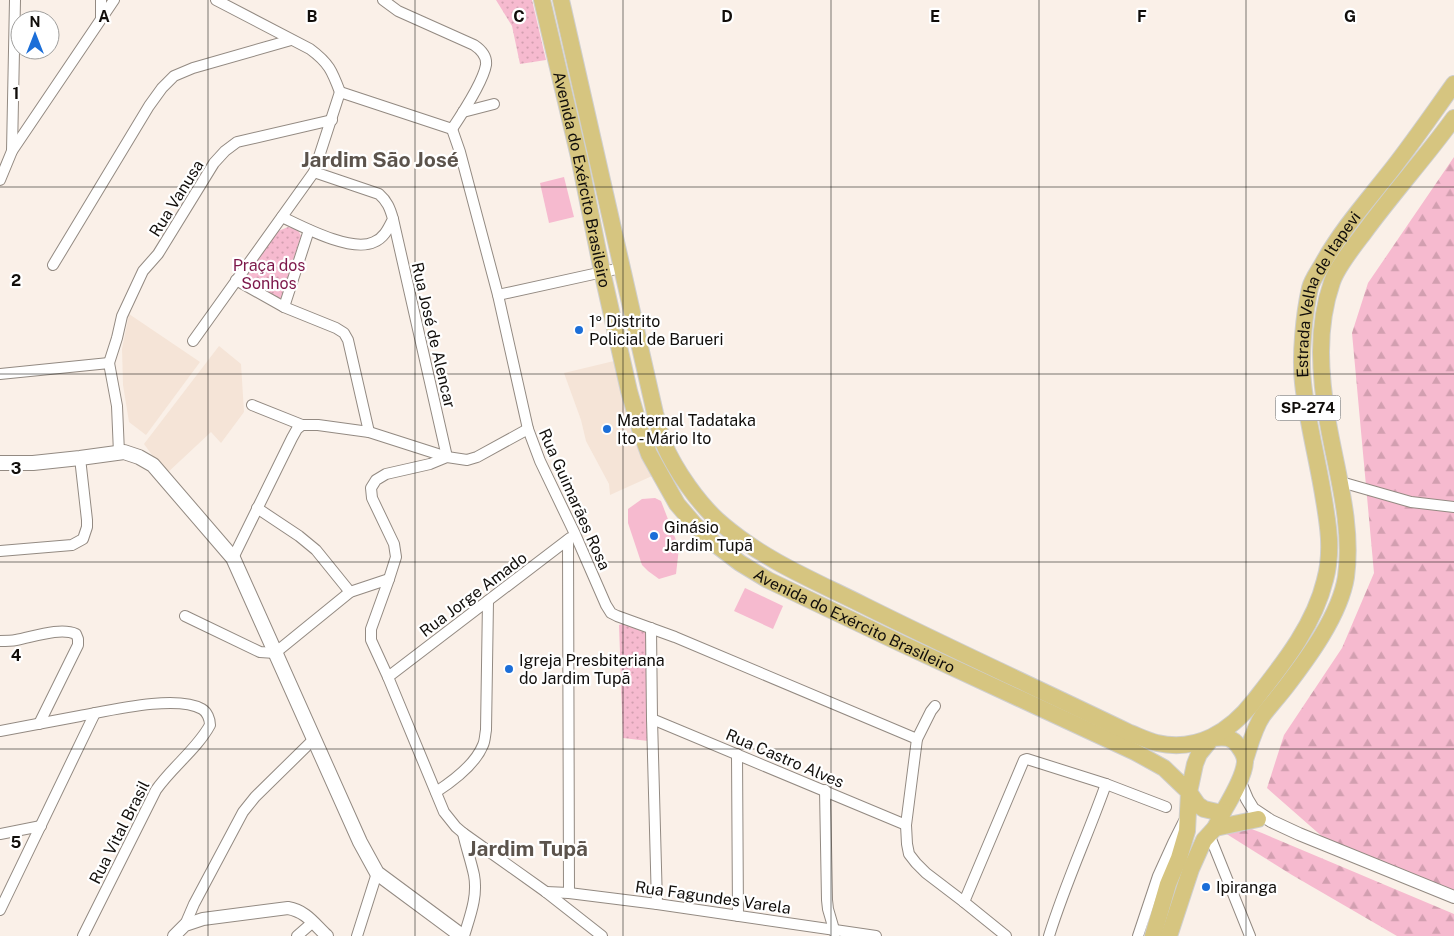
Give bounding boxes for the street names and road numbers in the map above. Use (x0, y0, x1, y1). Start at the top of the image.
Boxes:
street label: Avenida do Exército Brasileiro (549, 70, 614, 290)
street label: Rua Vanusa (145, 156, 207, 240)
street label: Estrada Velha de Itapevi (1293, 208, 1365, 378)
street label: Rua José de Alencar (408, 260, 460, 410)
road number: SP-274 (1276, 396, 1340, 420)
street label: Rua Guimarães Rosa (535, 426, 614, 573)
street label: Rua Jorge Amado (416, 548, 531, 641)
street label: Avenida do Exército Brasileiro (750, 565, 958, 677)
street label: Rua Castro Alves (723, 725, 847, 792)
street label: Rua Vital Brasil (85, 777, 154, 887)
street label: Rua Fagundes Varela (634, 877, 792, 918)

